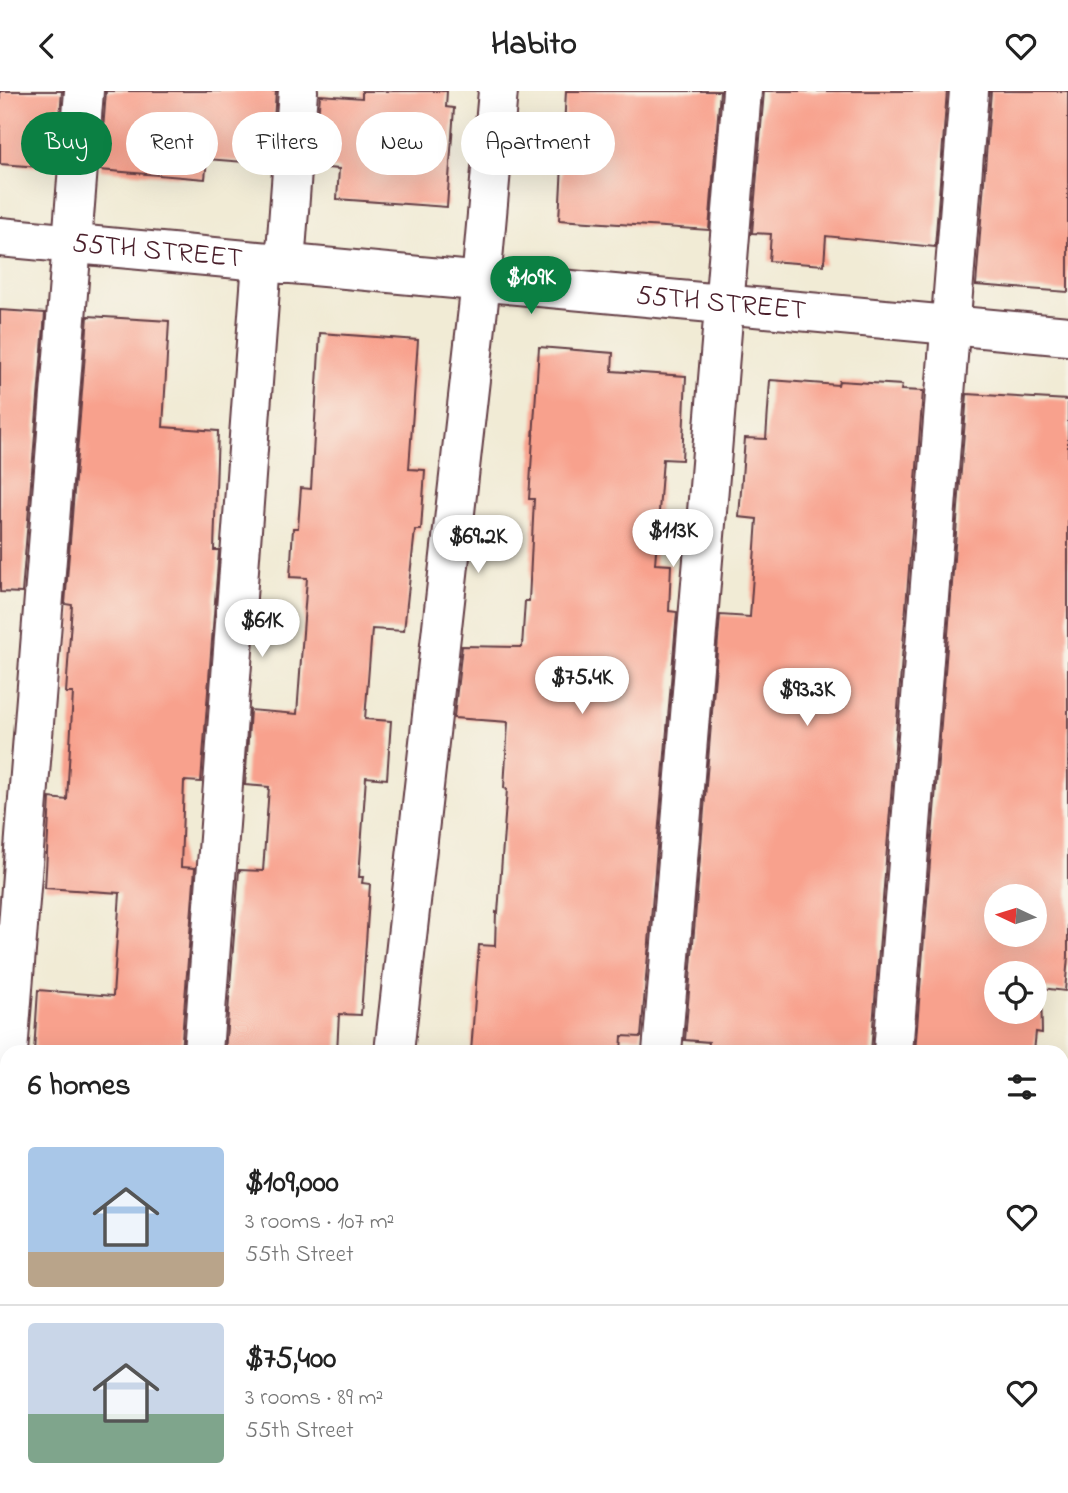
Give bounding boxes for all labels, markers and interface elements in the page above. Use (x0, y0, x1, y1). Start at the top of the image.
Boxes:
text: Habito (491, 22, 577, 69)
icon: back (28, 27, 66, 65)
icon: heart (1002, 27, 1040, 65)
chip: Buy (21, 112, 112, 175)
chip: Rent (126, 112, 218, 175)
chip: Filters (232, 112, 342, 175)
chip: New (356, 112, 447, 175)
chip: Apartment (461, 112, 615, 175)
street label: 55TH STREET (70, 223, 244, 280)
pin: $109K (482, 257, 580, 316)
text: $109K (506, 262, 556, 295)
street label: 55TH STREET (634, 276, 808, 332)
pin: $113K (624, 510, 722, 569)
pin: $69.2K (421, 515, 535, 575)
text: $113K (648, 515, 698, 548)
text: $69.2K (449, 521, 507, 554)
pin: $61K (221, 599, 303, 659)
text: $61K (241, 605, 283, 638)
pin: $75.4K (525, 657, 639, 716)
text: $75.4K (551, 662, 613, 695)
pin: $93.3K (750, 669, 864, 728)
text: $93.3K (779, 674, 835, 707)
north arrow (984, 884, 1046, 947)
map controls (984, 884, 1047, 1024)
button: locate (984, 961, 1047, 1024)
text: 6 homes (28, 1065, 131, 1109)
icon: filters (1003, 1068, 1041, 1106)
text: $109,000 (245, 1162, 339, 1206)
icon: home (84, 1175, 168, 1259)
icon: heart (1003, 1198, 1041, 1236)
text: 3 rooms · 107 m² (245, 1206, 394, 1239)
text: 55th Street (245, 1239, 354, 1272)
text: $75,400 (245, 1338, 336, 1382)
icon: home (84, 1351, 168, 1435)
icon: heart (1003, 1374, 1041, 1412)
text: 3 rooms · 89 m² (245, 1382, 383, 1415)
text: 55th Street (245, 1415, 354, 1448)

